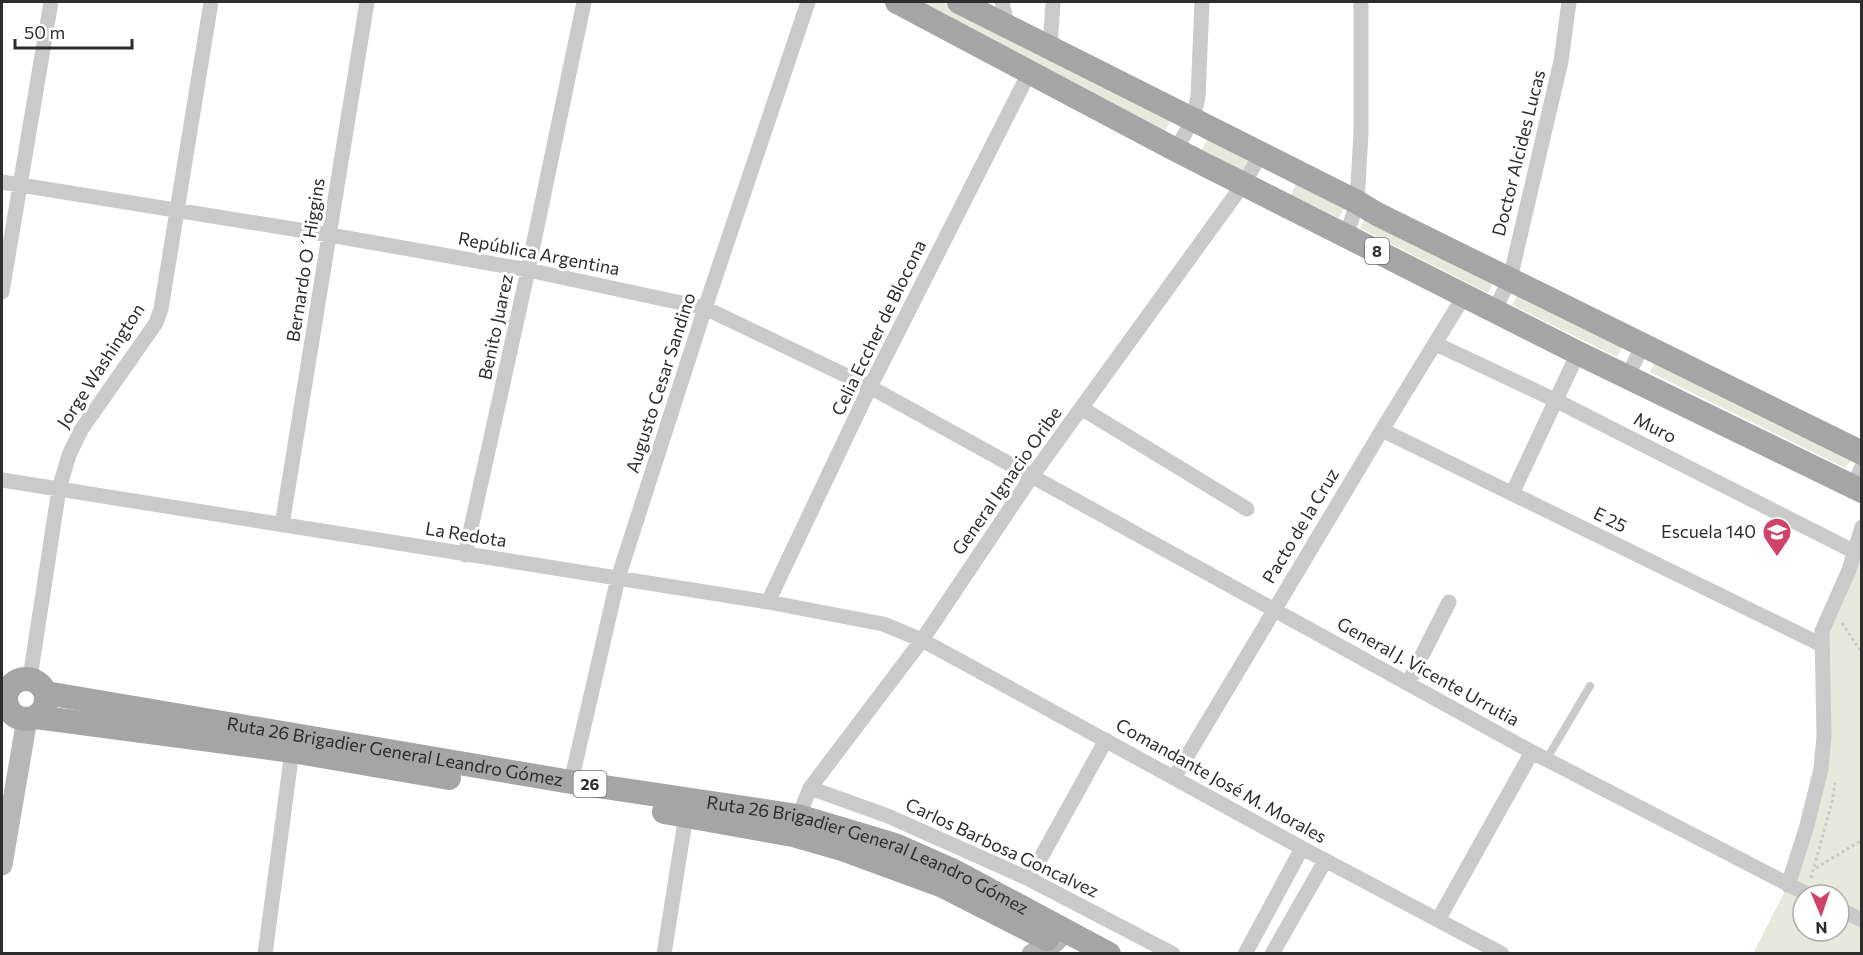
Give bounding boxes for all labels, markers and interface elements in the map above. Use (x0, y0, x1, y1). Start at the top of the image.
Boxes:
scale bar (15, 12, 132, 50)
text: 50 m (24, 21, 65, 43)
street label: Doctor Alcides Lucas (1487, 67, 1549, 238)
street label: Bernardo O´Higgins (281, 176, 329, 343)
street label: República Argentina (457, 227, 622, 279)
street label: Celia Eccher de Blocona (826, 236, 930, 419)
road number: 8 (1365, 238, 1389, 264)
street label: Benito Juarez (473, 272, 517, 382)
street label: Augusto Cesar Sandino (621, 290, 700, 476)
street label: Jorge Washington (52, 299, 149, 432)
street label: General Ignacio Oribe (947, 402, 1066, 559)
street label: Muro (1630, 407, 1680, 447)
street label: Pacto de la Cruz (1257, 464, 1343, 587)
street label: E 25 (1590, 502, 1631, 537)
school or university icon: Escuela 140 (1761, 516, 1793, 558)
street label: La Redota (424, 517, 508, 551)
place label: Escuela 140 (1661, 520, 1756, 542)
street label: General J. Vicente Urrutia (1334, 612, 1523, 730)
street label: Ruta 26 Brigadier General Leandro Gómez (225, 712, 565, 790)
street label: Comandante José M. Morales (1112, 713, 1331, 847)
road number: 26 (574, 771, 606, 797)
street label: Ruta 26 Brigadier General Leandro Gómez (705, 790, 1032, 919)
street label: Carlos Barbosa Goncalvez (902, 793, 1103, 902)
north arrow (1791, 883, 1851, 943)
text: N (1815, 919, 1828, 938)

